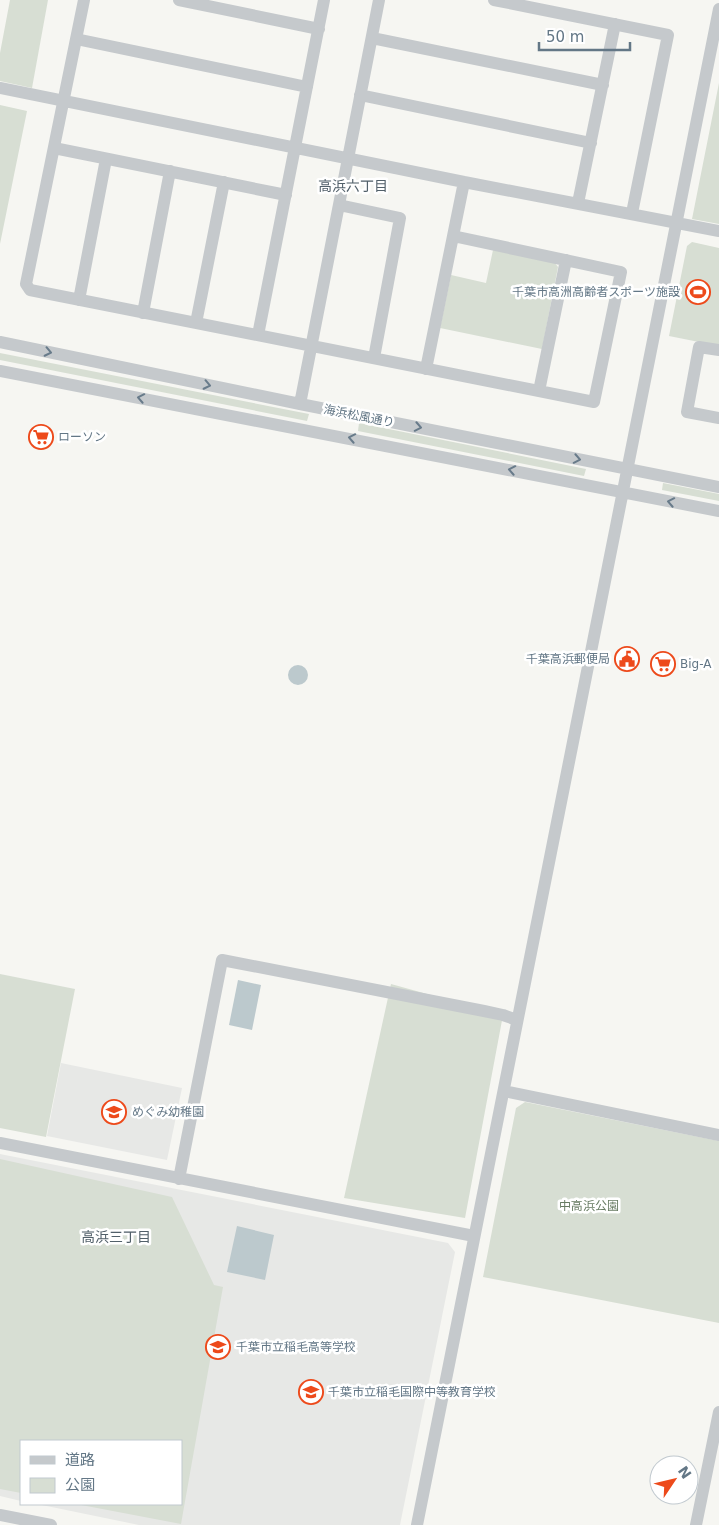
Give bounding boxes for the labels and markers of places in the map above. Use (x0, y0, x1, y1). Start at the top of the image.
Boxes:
sports icon: 千葉市高洲高齢者スポーツ施設 (685, 279, 711, 305)
place label: 千葉市高洲高齢者スポーツ施設 (512, 285, 680, 299)
supermarket icon: ローソン (28, 424, 54, 450)
place label: ローソン (58, 430, 106, 444)
public building icon: 千葉高浜郵便局 (614, 646, 640, 672)
supermarket icon: Big-A (650, 651, 676, 677)
place label: 千葉高浜郵便局 (526, 652, 610, 666)
place label: Big-A (680, 657, 712, 671)
school or university icon: めぐみ幼稚園 (101, 1099, 127, 1125)
place label: めぐみ幼稚園 (132, 1105, 204, 1119)
school or university icon: 千葉市立稲毛高等学校 (205, 1334, 231, 1360)
place label: 千葉市立稲毛高等学校 (236, 1340, 356, 1354)
school or university icon: 千葉市立稲毛国際中等教育学校 (298, 1379, 324, 1405)
place label: 千葉市立稲毛国際中等教育学校 (328, 1385, 496, 1399)

